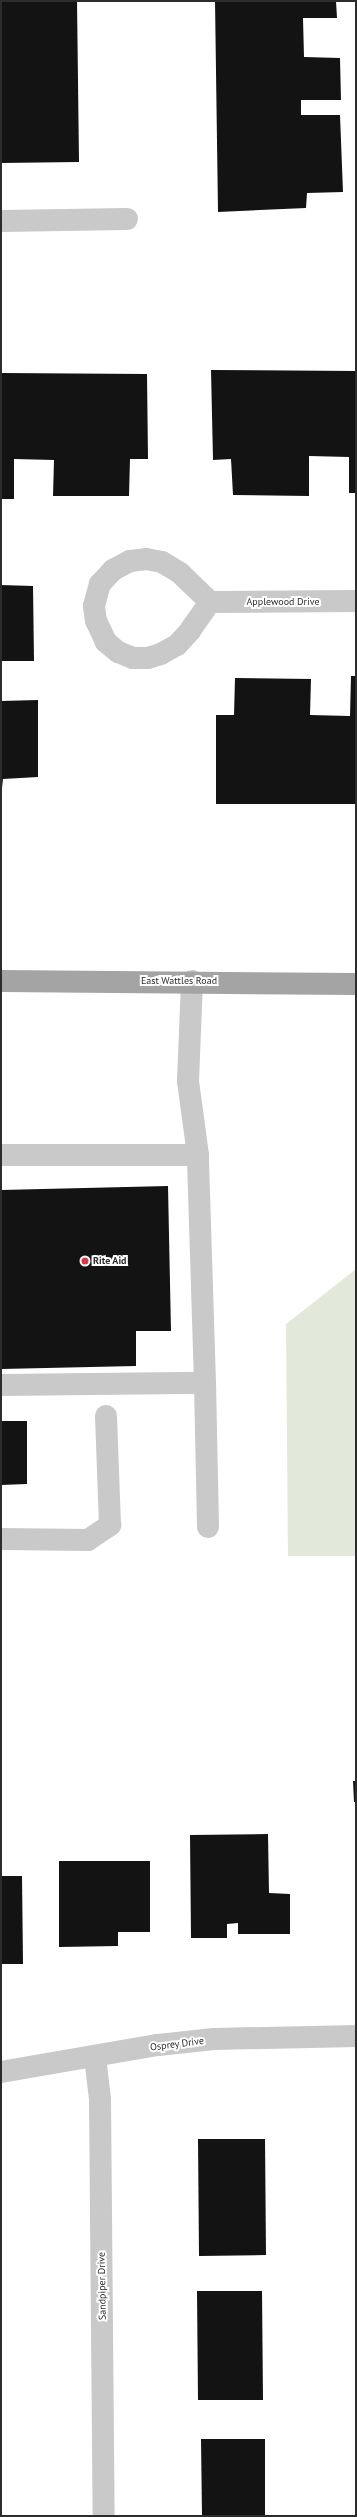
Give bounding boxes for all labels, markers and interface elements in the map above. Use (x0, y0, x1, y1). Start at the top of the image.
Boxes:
street label: Applewood Drive (247, 596, 319, 608)
street label: East Wattles Road (141, 975, 217, 987)
place label: Rite Aid (93, 1255, 127, 1267)
marker: Rite Aid (80, 1256, 90, 1266)
street label: Osprey Drive (149, 2035, 205, 2053)
street label: Sandpiper Drive (95, 2252, 109, 2320)

